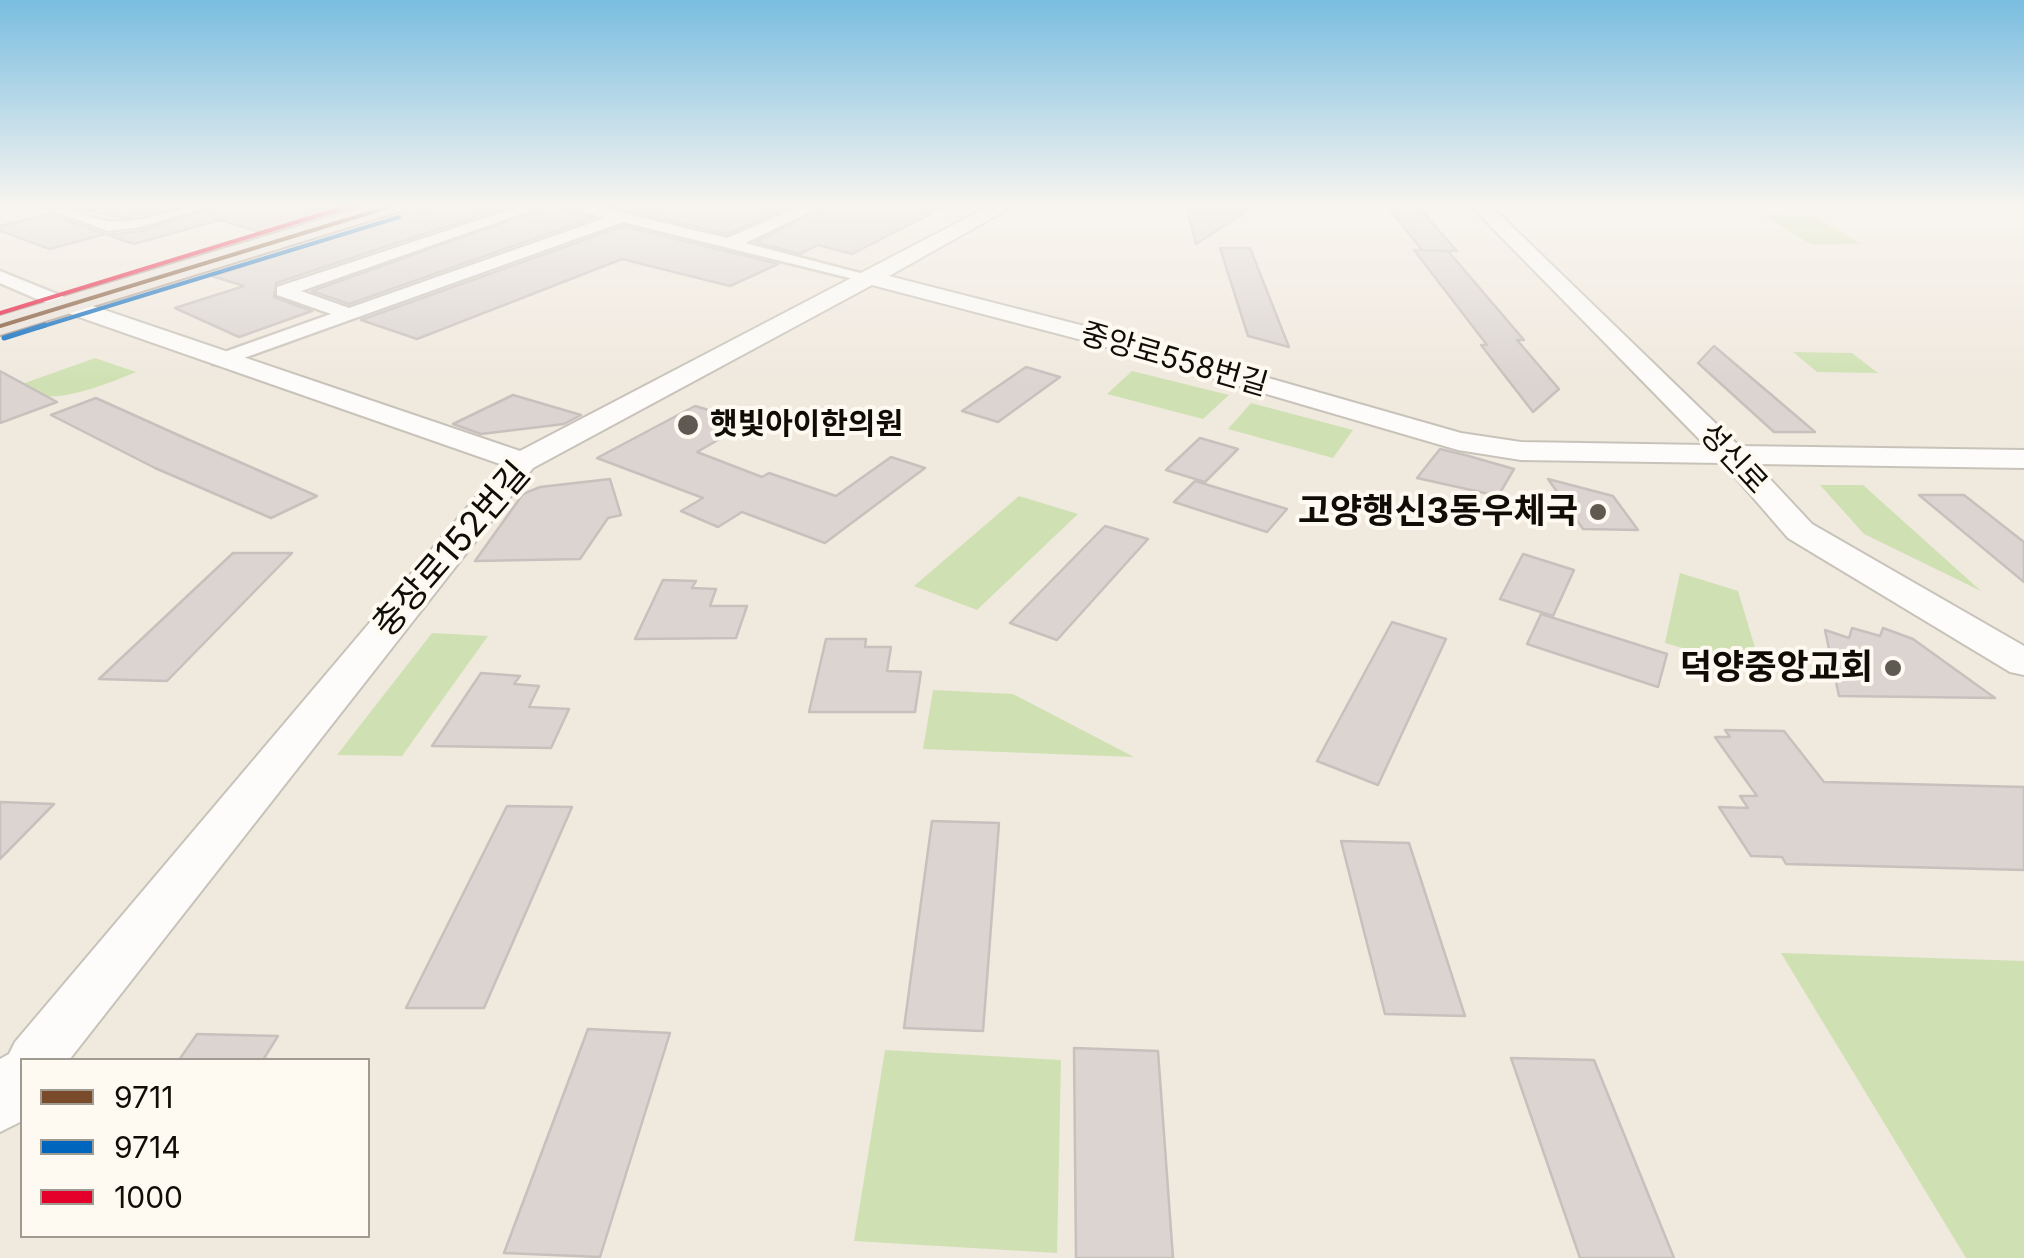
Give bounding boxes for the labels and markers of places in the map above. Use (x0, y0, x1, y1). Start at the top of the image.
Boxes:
place label: 햇빛아이한의원 (710, 407, 903, 443)
marker: 햇빛아이한의원 (675, 412, 701, 438)
place label: 고양행신3동우체국 (1298, 491, 1578, 533)
marker: 고양행신3동우체국 (1587, 501, 1609, 523)
place label: 덕양중앙교회 (1680, 647, 1873, 689)
marker: 덕양중앙교회 (1882, 657, 1904, 679)

